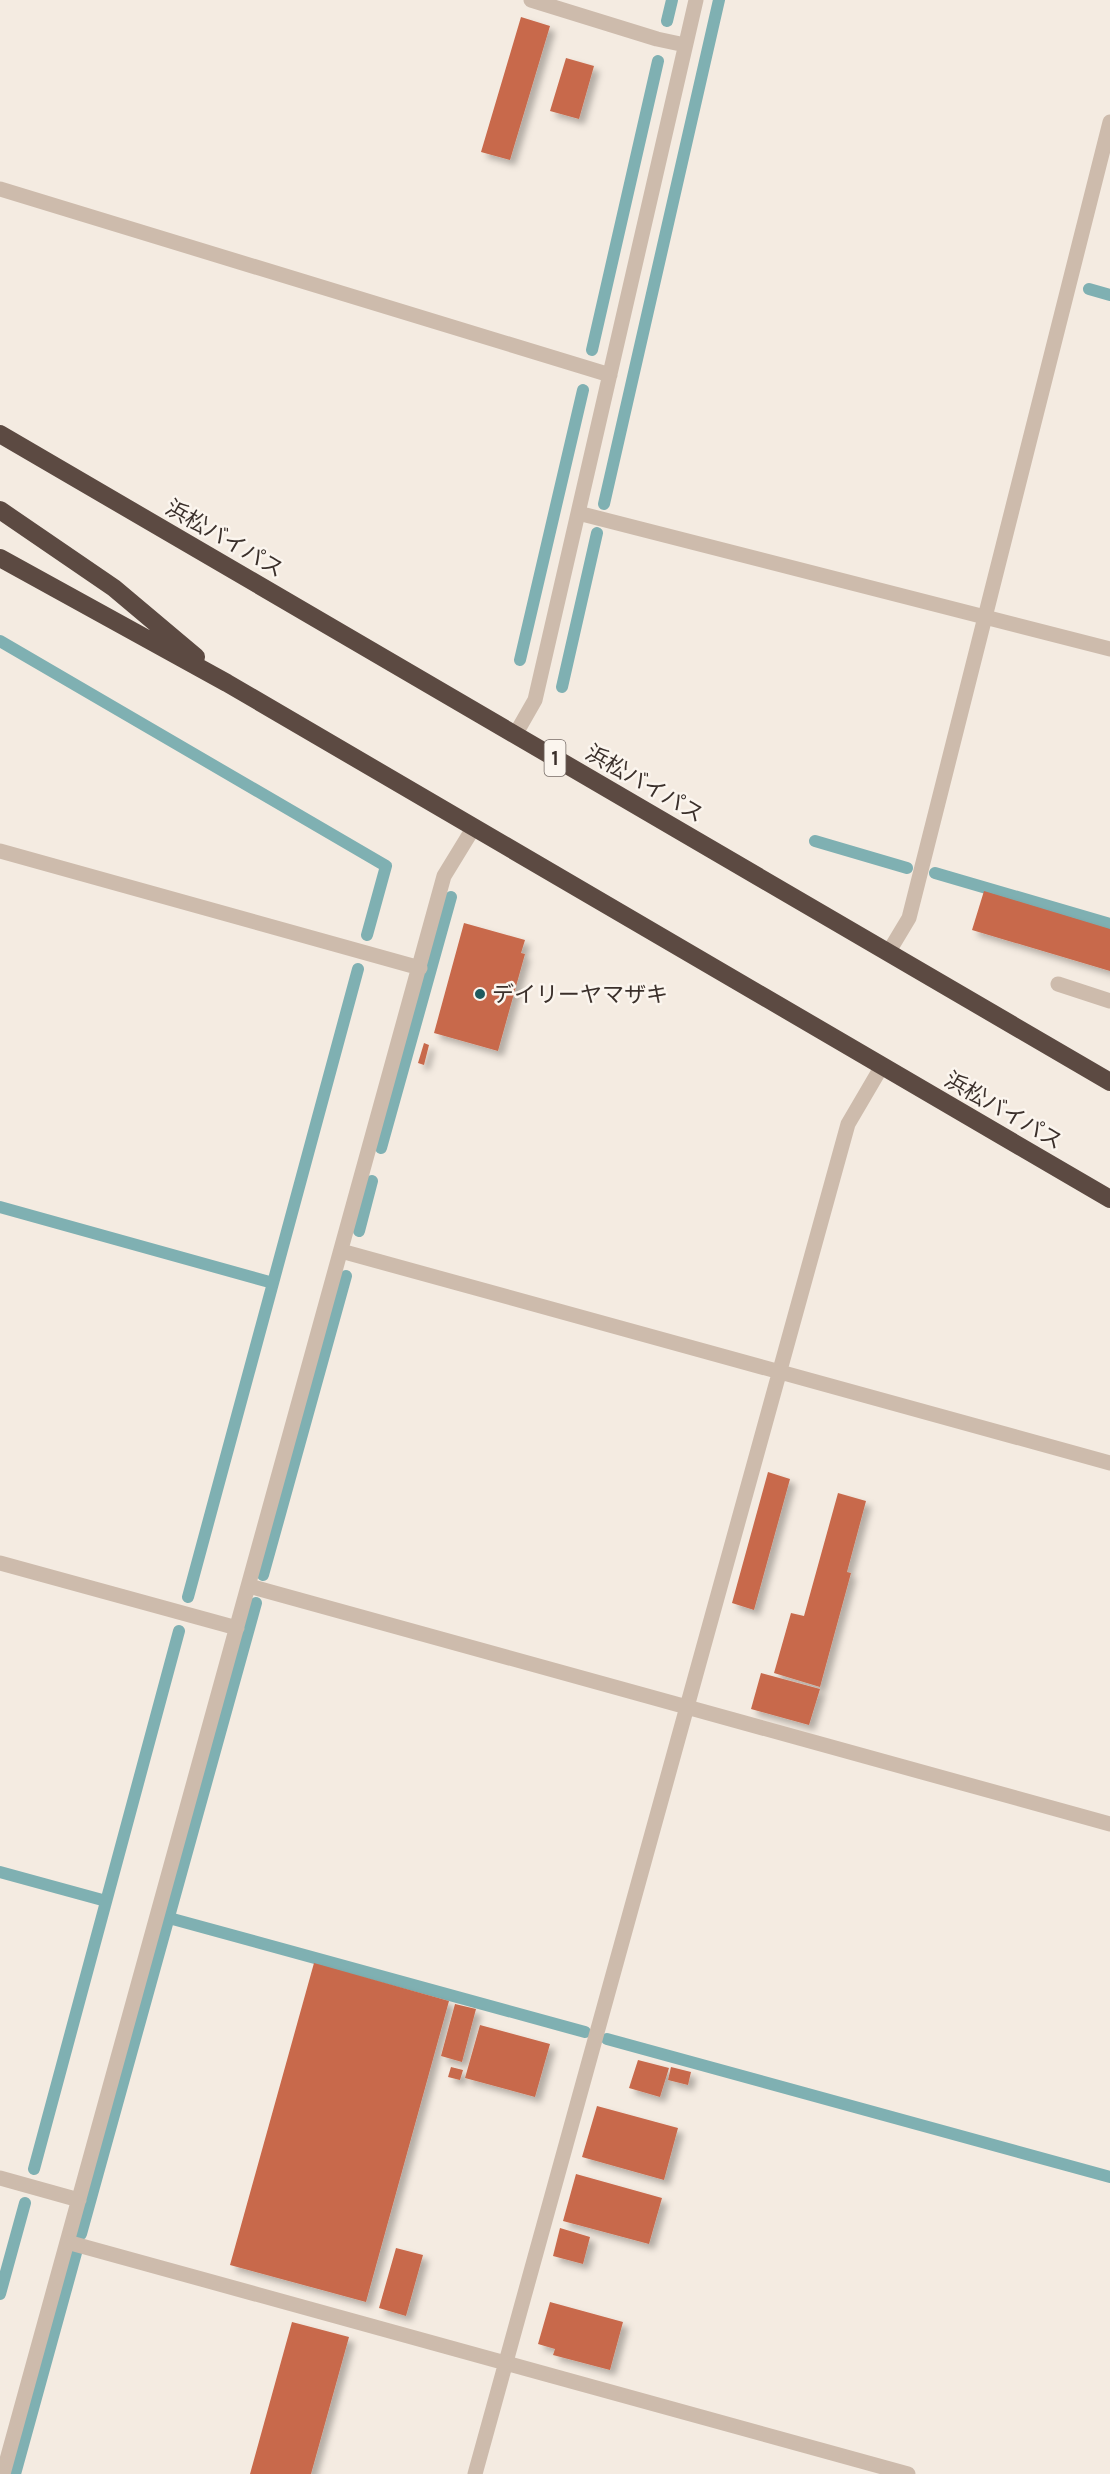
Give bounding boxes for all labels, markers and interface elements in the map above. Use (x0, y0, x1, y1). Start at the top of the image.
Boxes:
street label: 浜松バイパス (161, 495, 288, 583)
road number: 1 (544, 740, 566, 776)
street label: 浜松バイパス (581, 740, 708, 828)
place label: デイリーヤマザキ (492, 982, 668, 1008)
marker: デイリーヤマザキ (473, 987, 487, 1001)
street label: 浜松バイパス (940, 1067, 1067, 1155)

